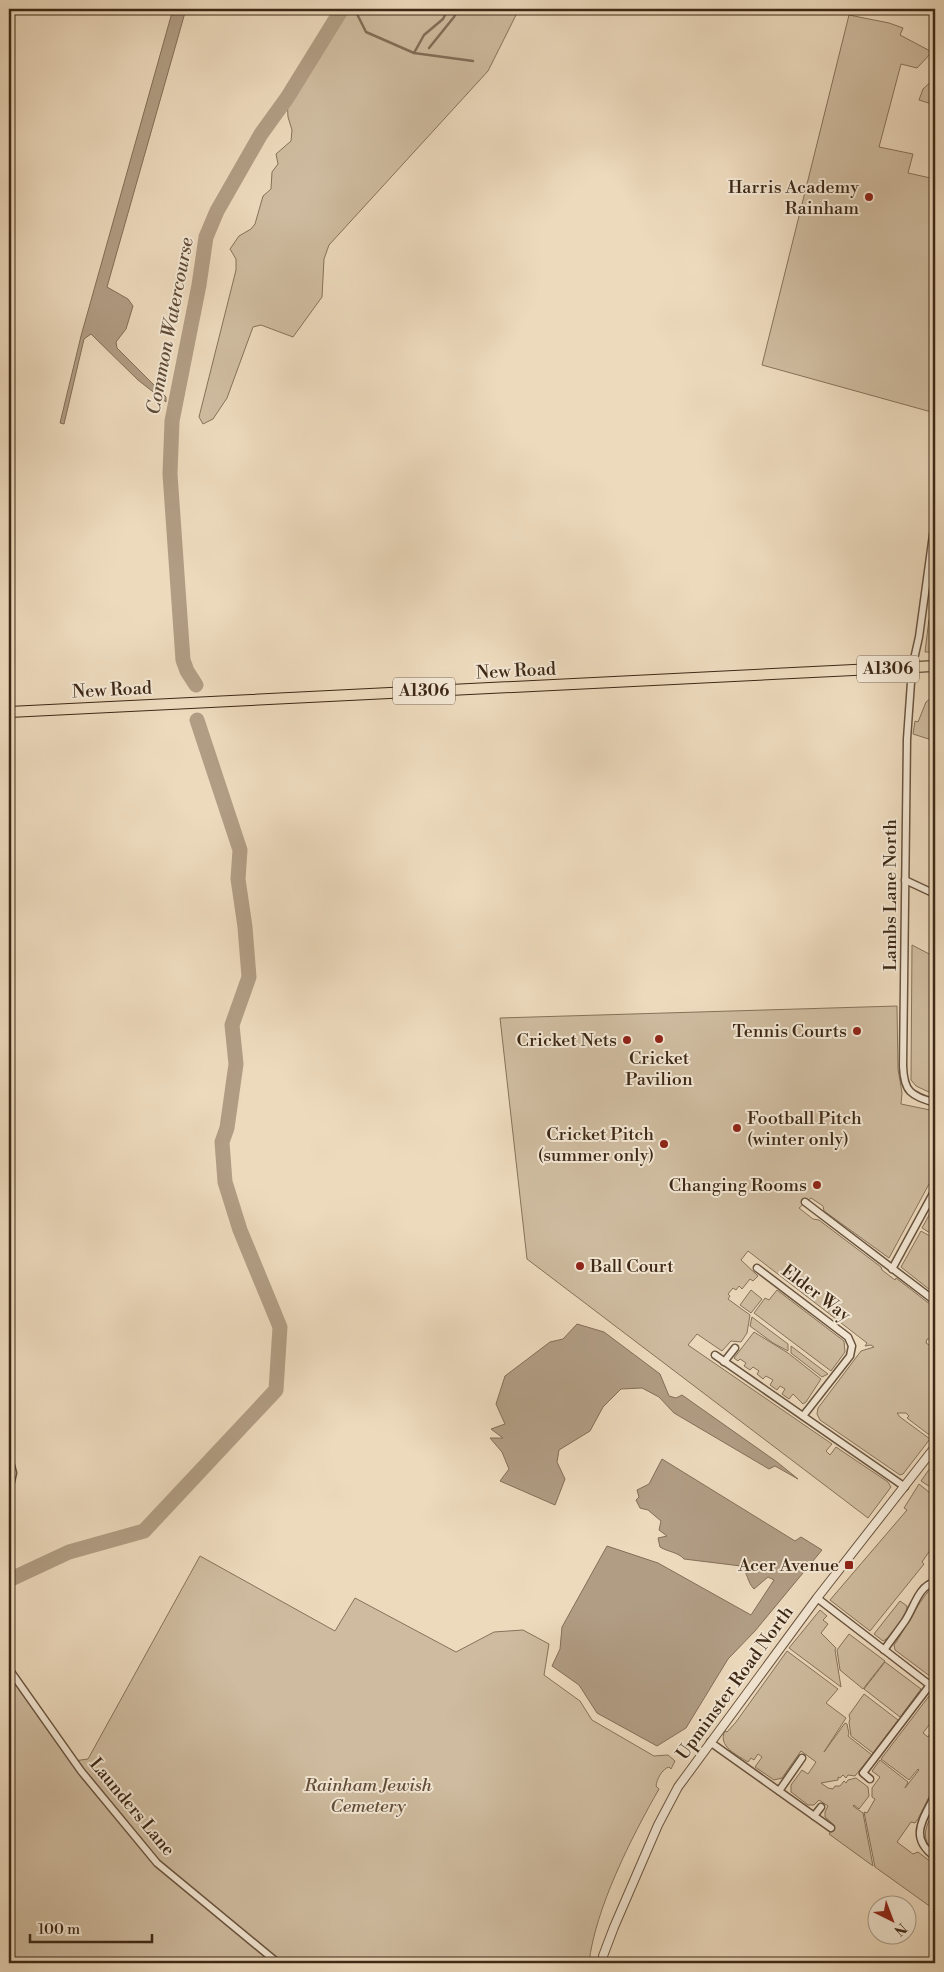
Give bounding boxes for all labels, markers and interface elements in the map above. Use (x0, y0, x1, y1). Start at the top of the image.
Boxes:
place label: Harris Academy Rainham (728, 176, 859, 220)
marker: Harris Academy Rainham (863, 191, 875, 203)
water label: Common Watercourse (141, 235, 199, 417)
road number: A1306 (857, 656, 919, 682)
street label: New Road (475, 657, 557, 685)
street label: New Road (71, 676, 153, 704)
road number: A1306 (393, 678, 455, 704)
street label: Lambs Lane North (879, 819, 902, 971)
place label: Tennis Courts (733, 1020, 847, 1043)
marker: Tennis Courts (851, 1025, 863, 1037)
place label: Cricket Nets (517, 1029, 617, 1052)
marker: Cricket Pavilion (653, 1033, 665, 1045)
marker: Cricket Nets (621, 1034, 633, 1046)
place label: Cricket Pavilion (625, 1047, 693, 1091)
place label: Football Pitch (winter only) (747, 1107, 862, 1151)
marker: Football Pitch (winter only) (731, 1122, 743, 1134)
place label: Cricket Pitch (summer only) (538, 1123, 654, 1167)
marker: Cricket Pitch (summer only) (658, 1138, 670, 1150)
place label: Changing Rooms (669, 1174, 807, 1197)
marker: Changing Rooms (811, 1179, 823, 1191)
place label: Ball Court (589, 1255, 674, 1278)
street label: Elder Way (777, 1259, 856, 1327)
marker: Ball Court (574, 1260, 586, 1272)
place label: Acer Avenue (737, 1554, 839, 1577)
marker: Acer Avenue (843, 1559, 855, 1571)
street label: Upminster Road North (671, 1601, 799, 1765)
street label: Launders Lane (84, 1753, 180, 1861)
park label: Rainham Jewish Cemetery (303, 1774, 433, 1818)
north arrow (866, 1894, 916, 1944)
scale bar (30, 1912, 152, 1944)
text: N (890, 1919, 910, 1939)
text: 100 m (38, 1920, 80, 1939)

